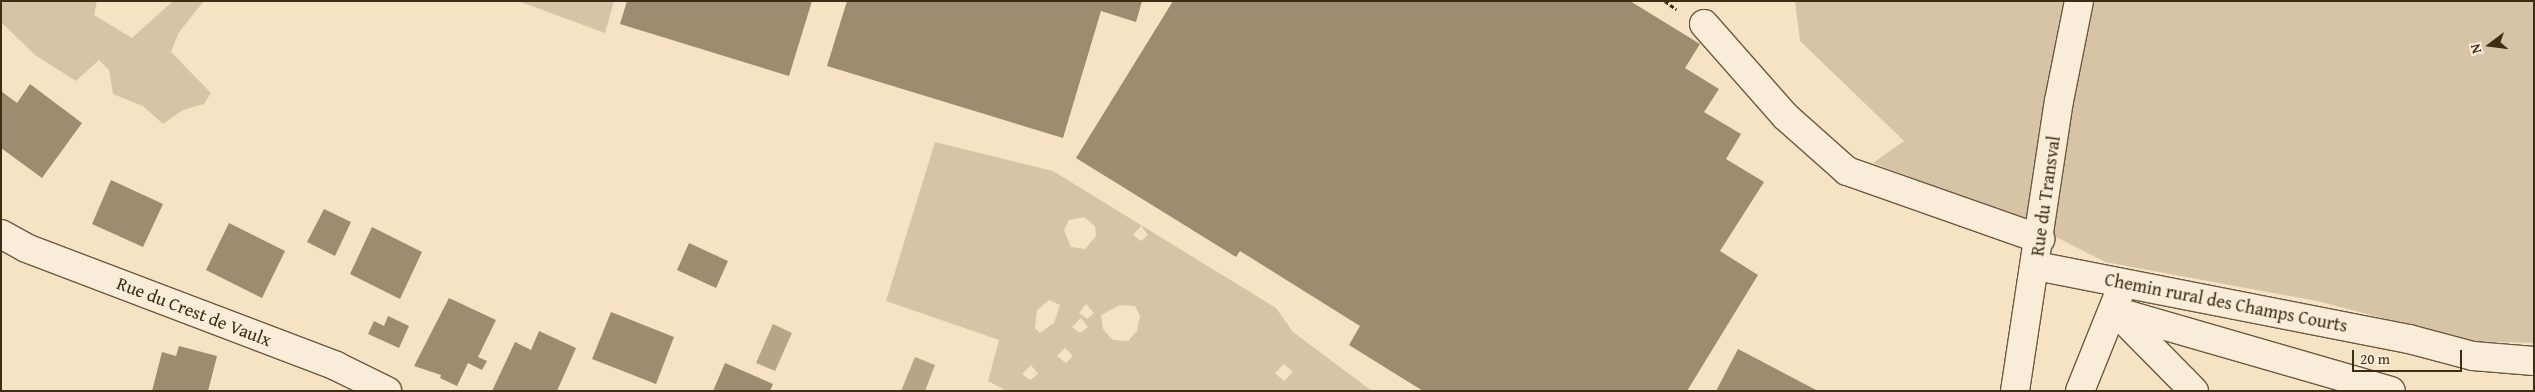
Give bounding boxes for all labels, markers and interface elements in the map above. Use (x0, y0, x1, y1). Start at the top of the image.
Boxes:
north arrow (2465, 20, 2515, 70)
text: N (2465, 42, 2486, 56)
street label: Rue du Transval (2027, 135, 2065, 257)
street label: Chemin rural des Champs Courts (2103, 269, 2349, 337)
street label: Rue du Crest de Vaulx (114, 273, 274, 351)
scale bar (2355, 340, 2465, 372)
text: 20 m (2360, 348, 2390, 369)

